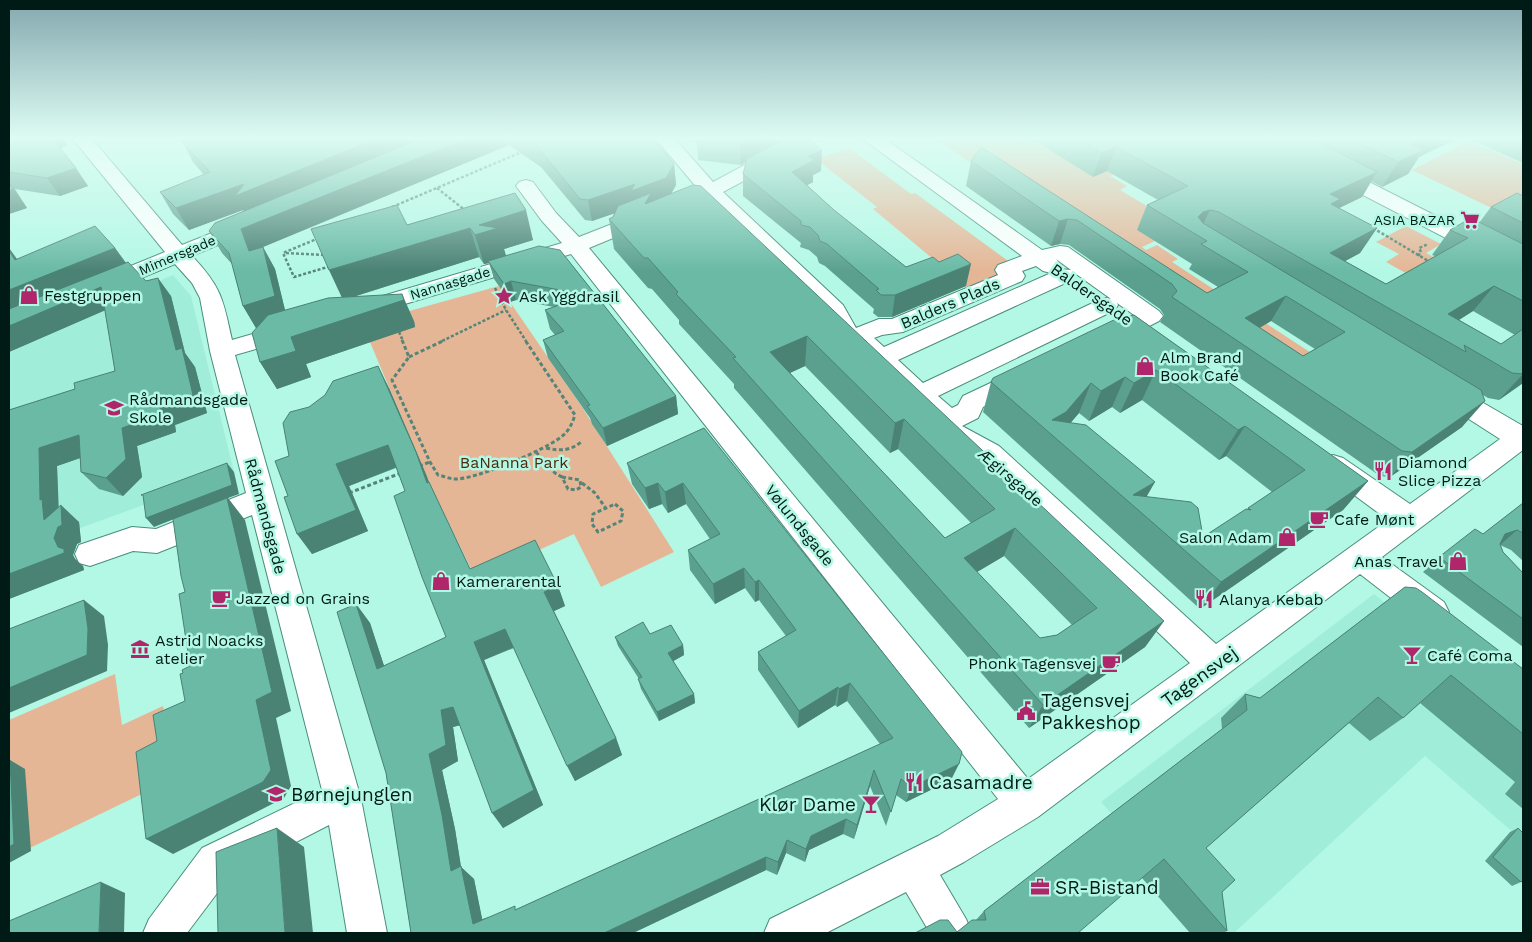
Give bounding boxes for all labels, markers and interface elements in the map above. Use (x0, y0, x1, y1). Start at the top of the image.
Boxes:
supermarket icon: ASIA BAZAR (1459, 209, 1481, 231)
place label: ASIA BAZAR (1374, 212, 1455, 228)
street label: Mimersgade (136, 232, 218, 278)
street label: Baldersgade (1047, 259, 1136, 329)
street label: Nannasgade (408, 263, 492, 303)
street label: Balders Plads (898, 274, 1003, 333)
shop icon: Festgruppen (18, 284, 40, 306)
place icon: Ask Yggdrasil (493, 285, 515, 307)
place label: Festgruppen (44, 286, 141, 305)
place label: Ask Yggdrasil (519, 287, 619, 306)
place label: Alm Brand Book Café (1160, 348, 1242, 385)
shop icon: Alm Brand Book Café (1134, 355, 1156, 377)
place label: Rådmandsgade Skole (129, 390, 248, 427)
school or university icon: Rådmandsgade Skole (103, 397, 125, 419)
street label: Ægirsgade (974, 444, 1047, 511)
park label: BaNanna Park (460, 453, 568, 472)
place label: Diamond Slice Pizza (1398, 453, 1481, 490)
street label: Rådmandsgade (241, 456, 290, 576)
restaurant icon: Diamond Slice Pizza (1372, 460, 1394, 482)
street label: Vølundsgade (761, 481, 838, 570)
cafe icon: Cafe Mønt (1308, 508, 1330, 530)
place label: Cafe Mønt (1334, 510, 1415, 529)
shop icon: Salon Adam (1276, 526, 1298, 548)
place label: Salon Adam (1179, 528, 1272, 547)
shop icon: Anas Travel (1447, 550, 1469, 572)
place label: Anas Travel (1354, 552, 1443, 571)
shop icon: Kamerarental (430, 570, 452, 592)
place label: Kamerarental (456, 572, 561, 591)
cafe icon: Jazzed on Grains (210, 587, 232, 609)
restaurant icon: Alanya Kebab (1193, 588, 1215, 610)
place label: Jazzed on Grains (236, 589, 370, 608)
place label: Alanya Kebab (1219, 590, 1324, 609)
place label: Astrid Noacks atelier (155, 631, 263, 668)
museum icon: Astrid Noacks atelier (129, 638, 151, 660)
street label: Tagensvej (1157, 641, 1242, 712)
bar icon: Café Coma (1401, 644, 1423, 666)
place label: Café Coma (1427, 646, 1513, 665)
cafe icon: Phonk Tagensvej (1100, 652, 1122, 674)
place label: Phonk Tagensvej (968, 654, 1096, 673)
place label: Tagensvej Pakkeshop (1041, 689, 1141, 734)
public building icon: Tagensvej Pakkeshop (1015, 700, 1037, 722)
restaurant icon: Casamadre (903, 771, 925, 793)
place label: Casamadre (929, 771, 1033, 794)
school or university icon: Børnejunglen (265, 783, 287, 805)
place label: Børnejunglen (291, 783, 412, 806)
place label: Klør Dame (759, 793, 856, 816)
bar icon: Klør Dame (860, 793, 882, 815)
office icon: SR-Bistand (1029, 876, 1051, 898)
place label: SR-Bistand (1055, 876, 1159, 899)

